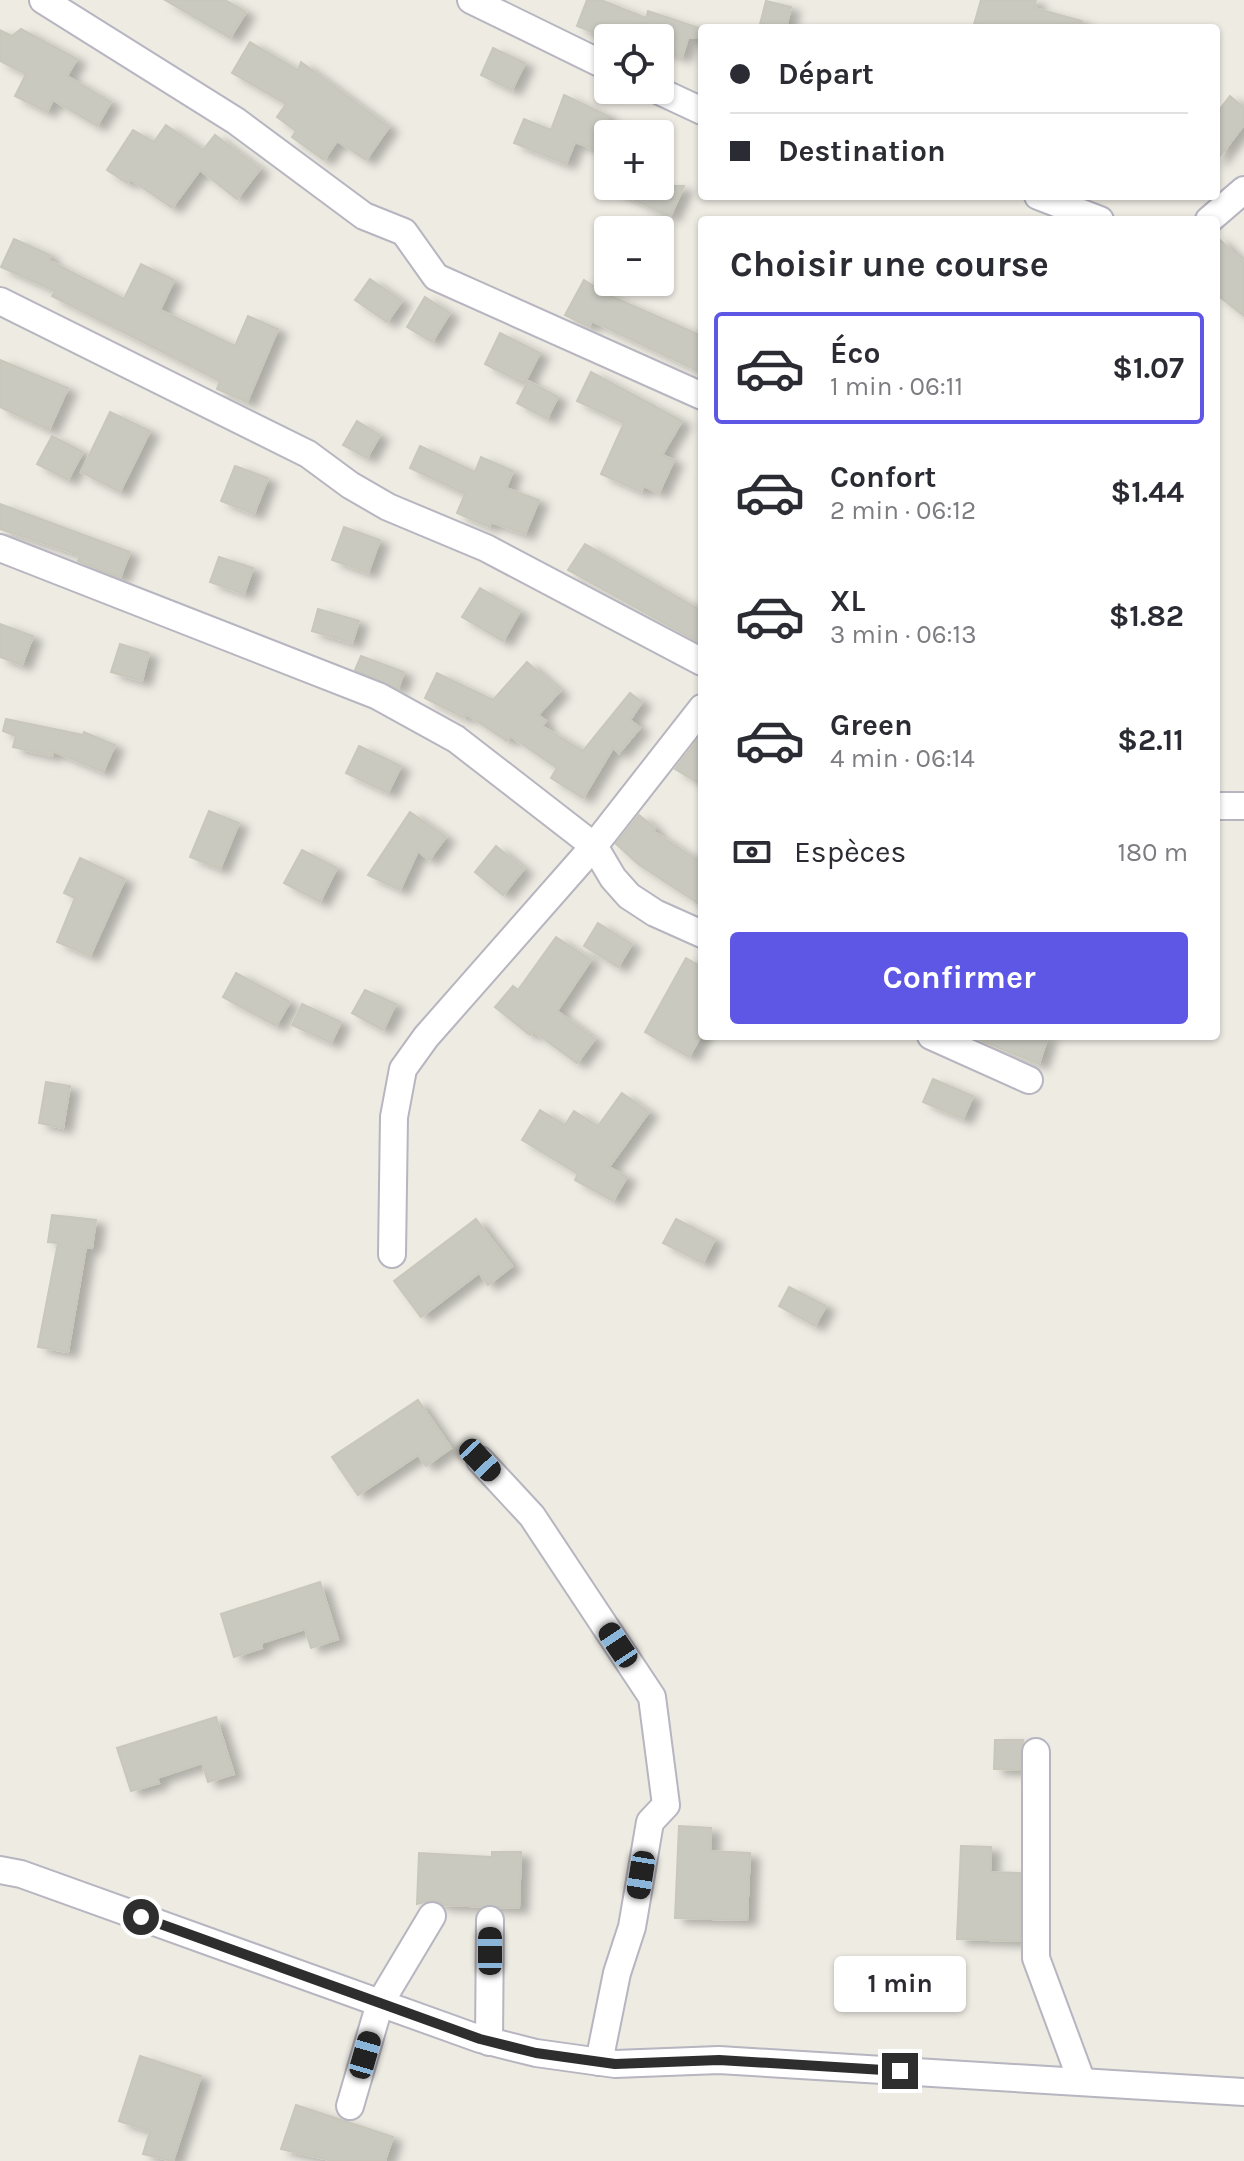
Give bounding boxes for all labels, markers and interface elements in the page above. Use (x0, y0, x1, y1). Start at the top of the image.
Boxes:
map controls (594, 24, 674, 296)
button: locate (594, 24, 674, 104)
text: Départ (778, 56, 874, 92)
button: + (594, 120, 674, 200)
text: Destination (778, 133, 946, 169)
button: − (594, 216, 674, 296)
text: Choisir une course (730, 243, 1049, 285)
icon: car (734, 332, 806, 404)
text: Éco (830, 335, 880, 371)
text: $1.07 (1112, 350, 1184, 386)
text: 1 min · 06:11 (830, 371, 963, 402)
icon: car (734, 456, 806, 528)
text: Confort (830, 459, 936, 495)
text: $1.44 (1110, 474, 1184, 510)
text: 2 min · 06:12 (830, 495, 976, 526)
icon: car (734, 580, 806, 652)
text: XL (830, 583, 865, 619)
text: $1.82 (1109, 598, 1184, 634)
text: 3 min · 06:13 (830, 619, 977, 650)
icon: car (734, 704, 806, 776)
text: Green (830, 707, 913, 743)
text: $2.11 (1117, 722, 1184, 758)
text: 4 min · 06:14 (830, 743, 975, 774)
icon: cash (730, 830, 774, 874)
text: Espèces (794, 834, 906, 870)
text: 180 m (1118, 837, 1188, 868)
button: Confirmer (730, 932, 1188, 1024)
car (455, 1434, 505, 1486)
car (595, 1618, 641, 1672)
car (625, 1849, 657, 1901)
route start (123, 1899, 159, 1935)
car (478, 1927, 502, 1975)
callout: 1 min (834, 1955, 966, 2011)
text: 1 min (867, 1968, 933, 1999)
car (347, 2029, 383, 2081)
route end (882, 2053, 918, 2089)

